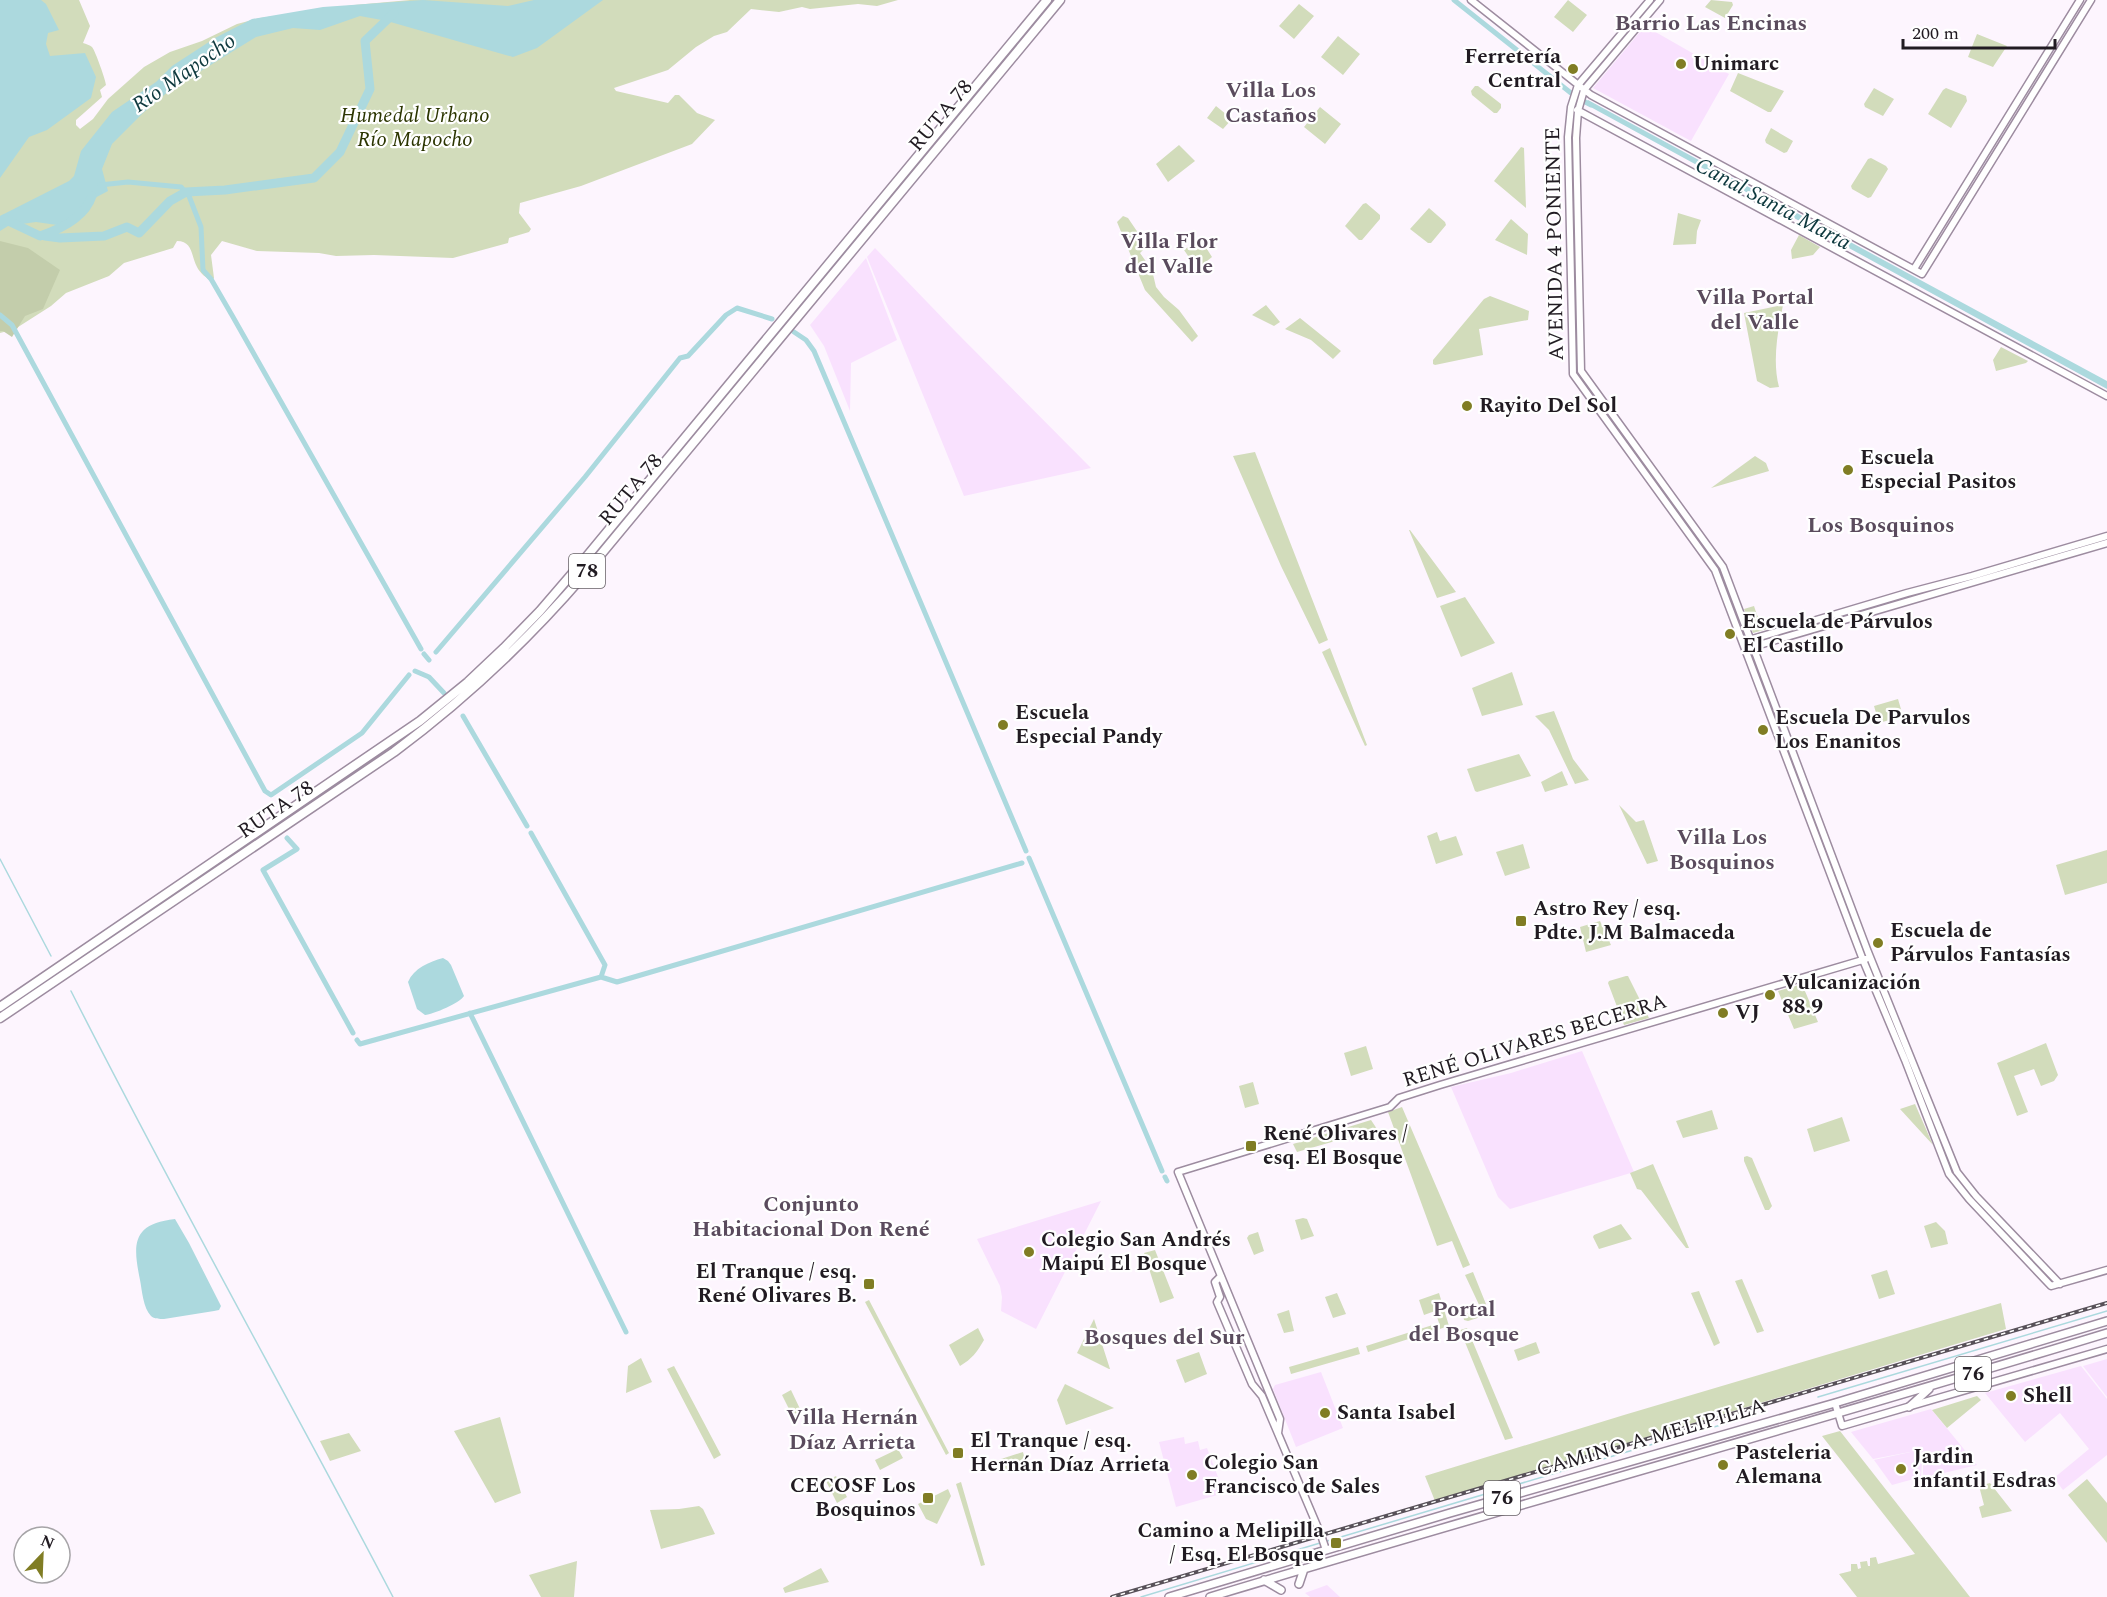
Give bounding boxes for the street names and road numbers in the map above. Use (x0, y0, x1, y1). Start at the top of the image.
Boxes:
street label: RUTA 78 (901, 73, 981, 159)
street label: AVENIDA 4 PONIENTE (1537, 127, 1573, 361)
street label: RUTA 78 (591, 447, 671, 533)
road number: 78 (569, 554, 605, 588)
street label: RUTA 78 (231, 773, 321, 847)
street label: RENÉ OLIVARES BECERRA (1399, 985, 1671, 1096)
road number: 76 (1955, 1357, 1991, 1391)
street label: CAMINO A MELIPILLA (1533, 1390, 1770, 1486)
road number: 76 (1484, 1481, 1520, 1515)

